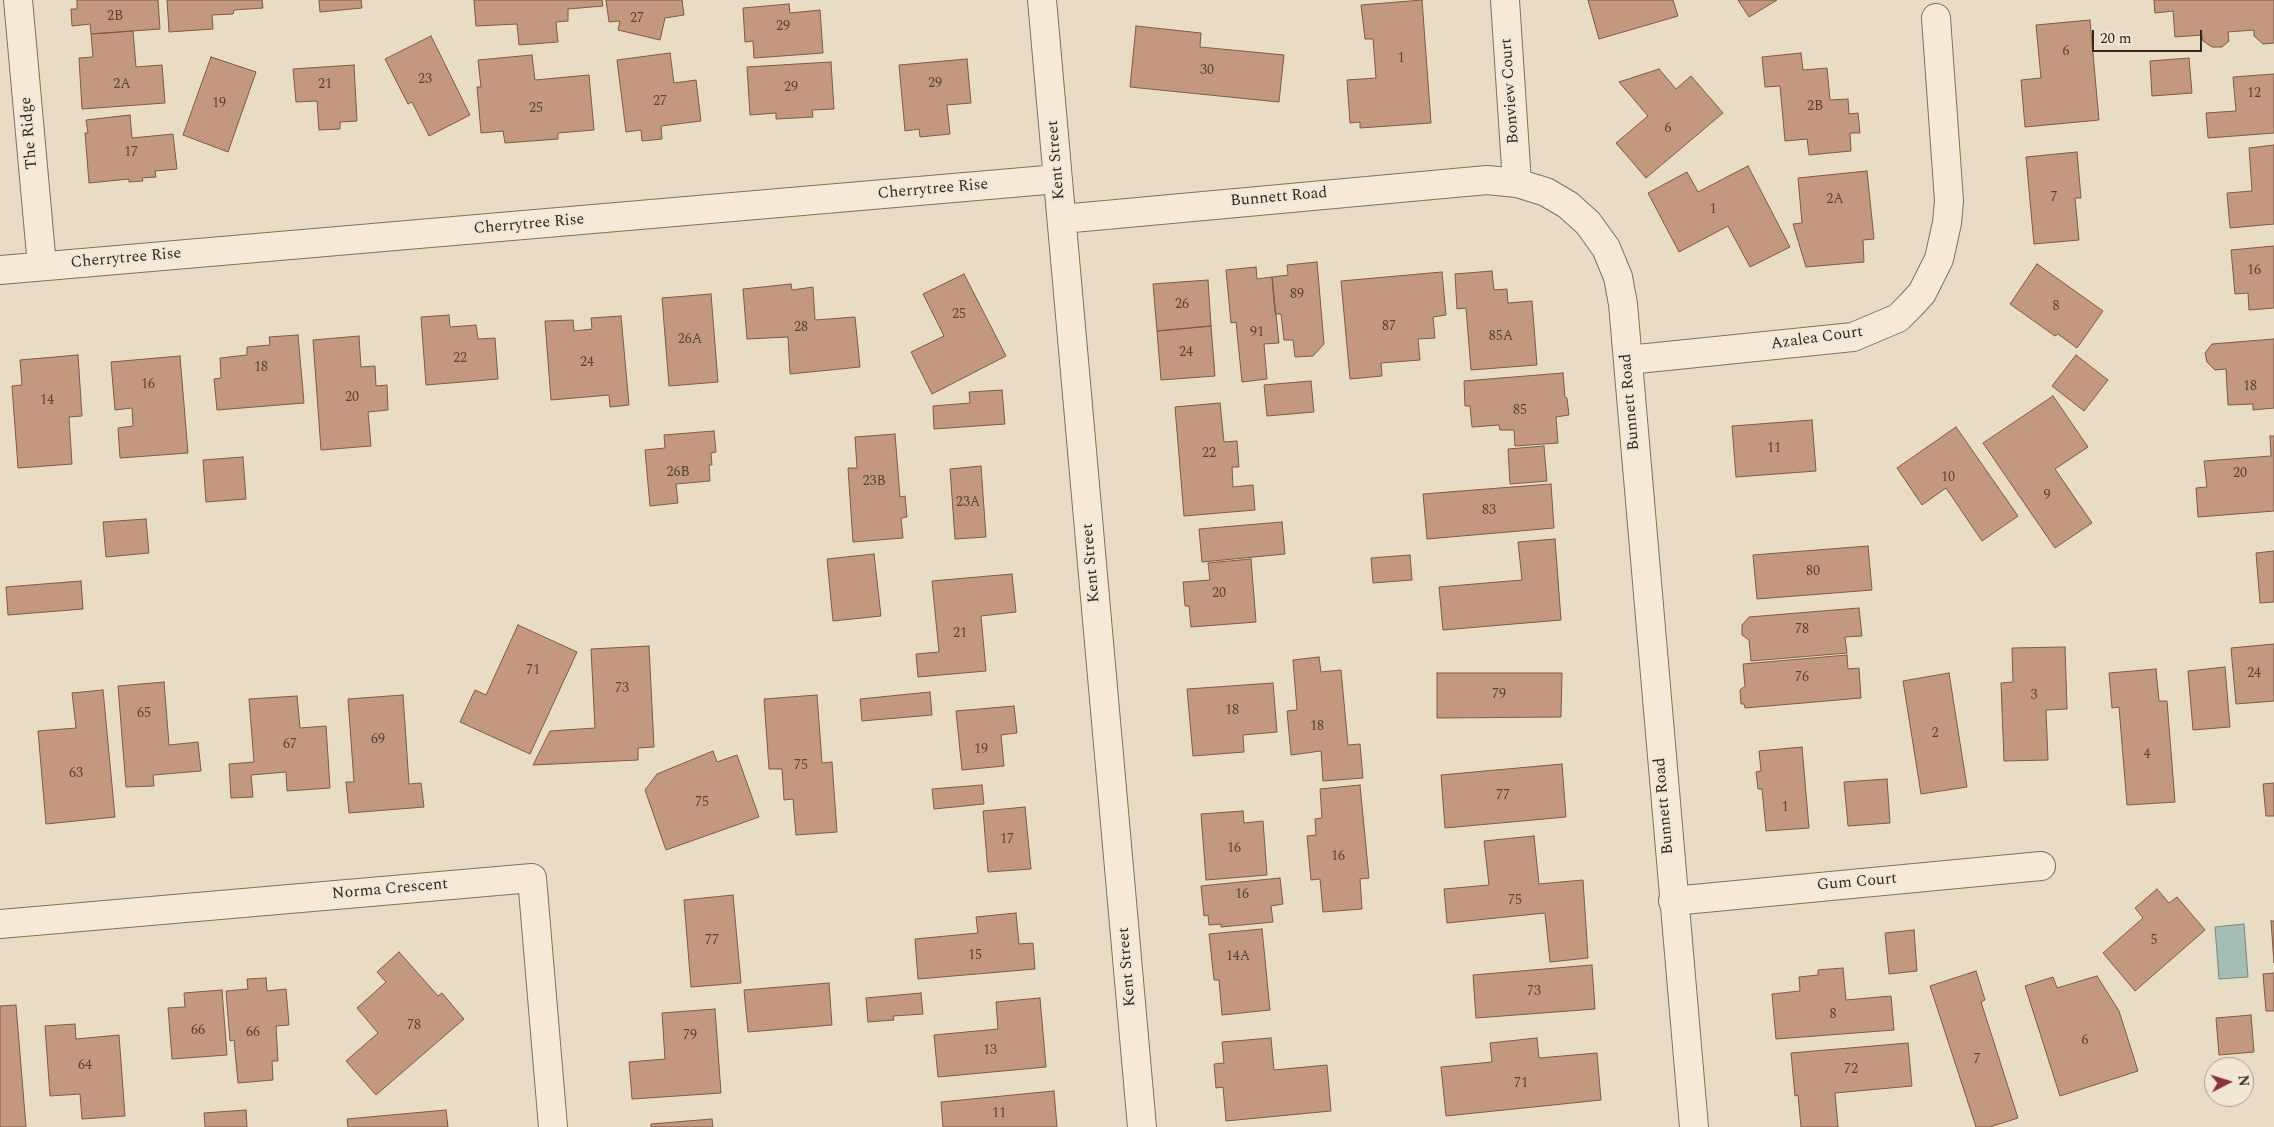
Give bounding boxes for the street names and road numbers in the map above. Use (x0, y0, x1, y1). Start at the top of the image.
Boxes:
street label: Bonview Court (1498, 37, 1524, 145)
street label: The Ridge (17, 96, 43, 170)
street label: Kent Street (1044, 119, 1070, 201)
street label: Cherrytree Rise (877, 176, 989, 204)
street label: Bunnett Road (1230, 184, 1328, 212)
street label: Cherrytree Rise (473, 211, 585, 239)
street label: Cherrytree Rise (70, 245, 182, 273)
street label: Azalea Court (1770, 323, 1864, 355)
street label: Bunnett Road (1617, 353, 1645, 451)
street label: Kent Street (1079, 522, 1105, 604)
street label: Bunnett Road (1651, 757, 1679, 855)
street label: Gum Court (1816, 870, 1898, 896)
street label: Norma Crescent (331, 875, 449, 905)
street label: Kent Street (1115, 926, 1141, 1008)

